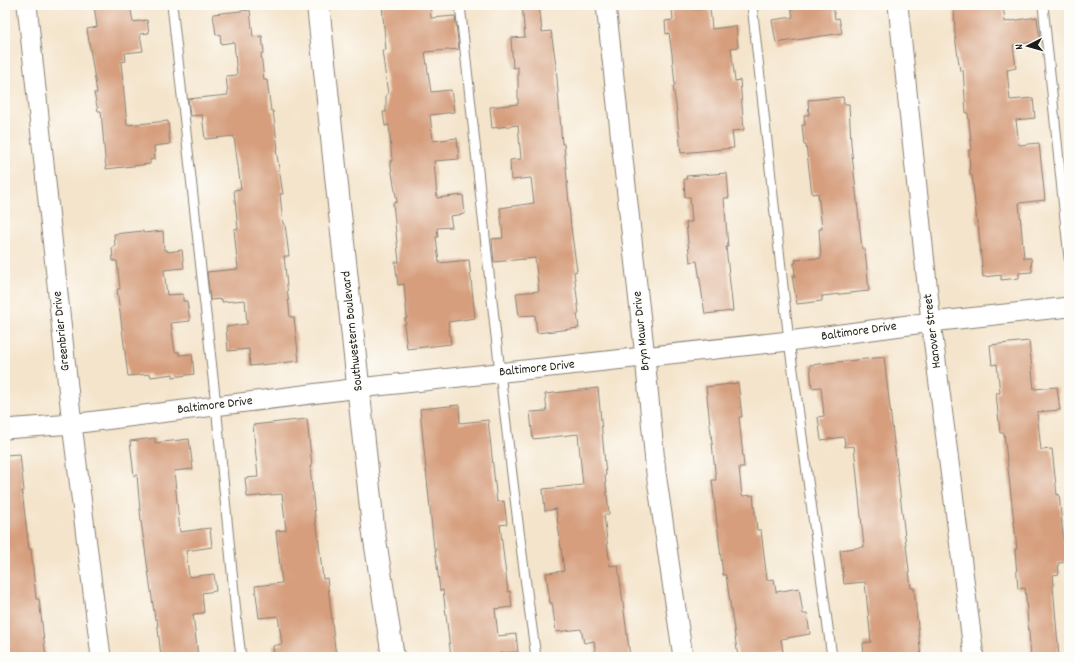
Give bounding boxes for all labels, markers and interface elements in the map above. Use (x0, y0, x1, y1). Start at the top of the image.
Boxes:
north arrow (1008, 26, 1048, 66)
text: N (1012, 43, 1028, 50)
street label: Southwestern Boulevard (337, 270, 369, 392)
street label: Greenbrier Drive (48, 290, 76, 372)
street label: Bryn Mawr Drive (628, 290, 656, 372)
street label: Hanover Street (919, 292, 947, 369)
street label: Baltimore Drive (820, 317, 898, 347)
street label: Baltimore Drive (498, 356, 576, 382)
street label: Baltimore Drive (176, 392, 254, 420)

